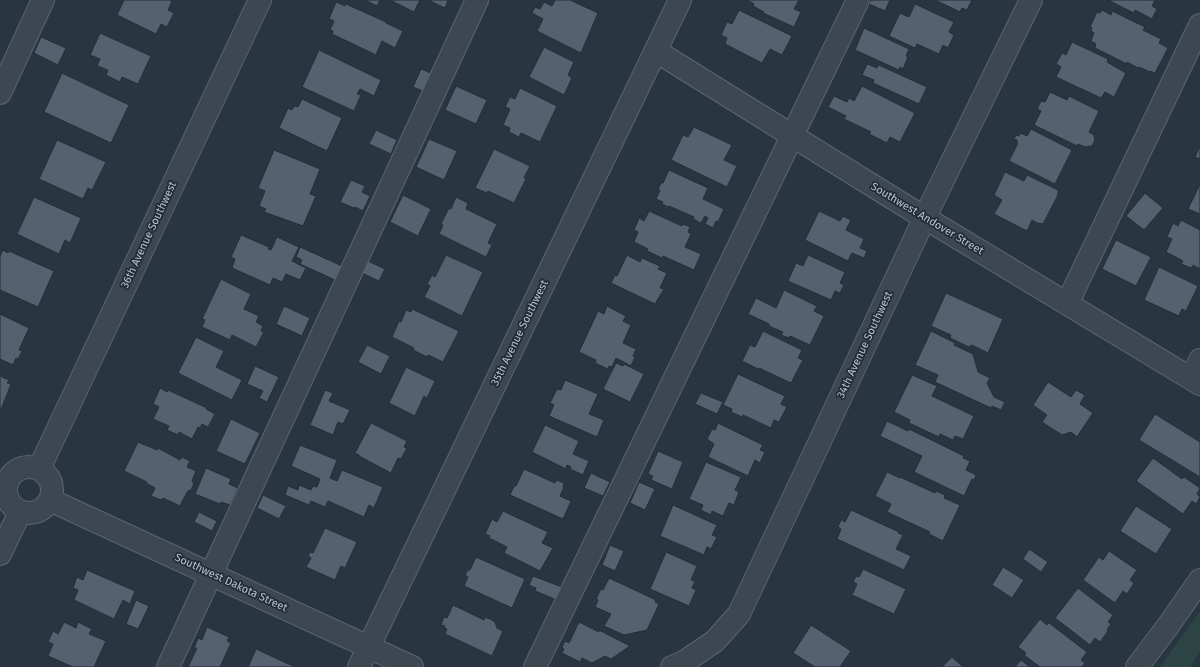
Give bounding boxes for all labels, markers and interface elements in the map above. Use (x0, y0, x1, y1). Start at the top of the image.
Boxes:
street label: 36th Avenue Southwest (118, 179, 180, 291)
street label: Southwest Andover Street (868, 180, 986, 258)
street label: 35th Avenue Southwest (489, 278, 551, 388)
street label: 34th Avenue Southwest (834, 290, 896, 400)
street label: Southwest Dakota Street (173, 551, 289, 615)

